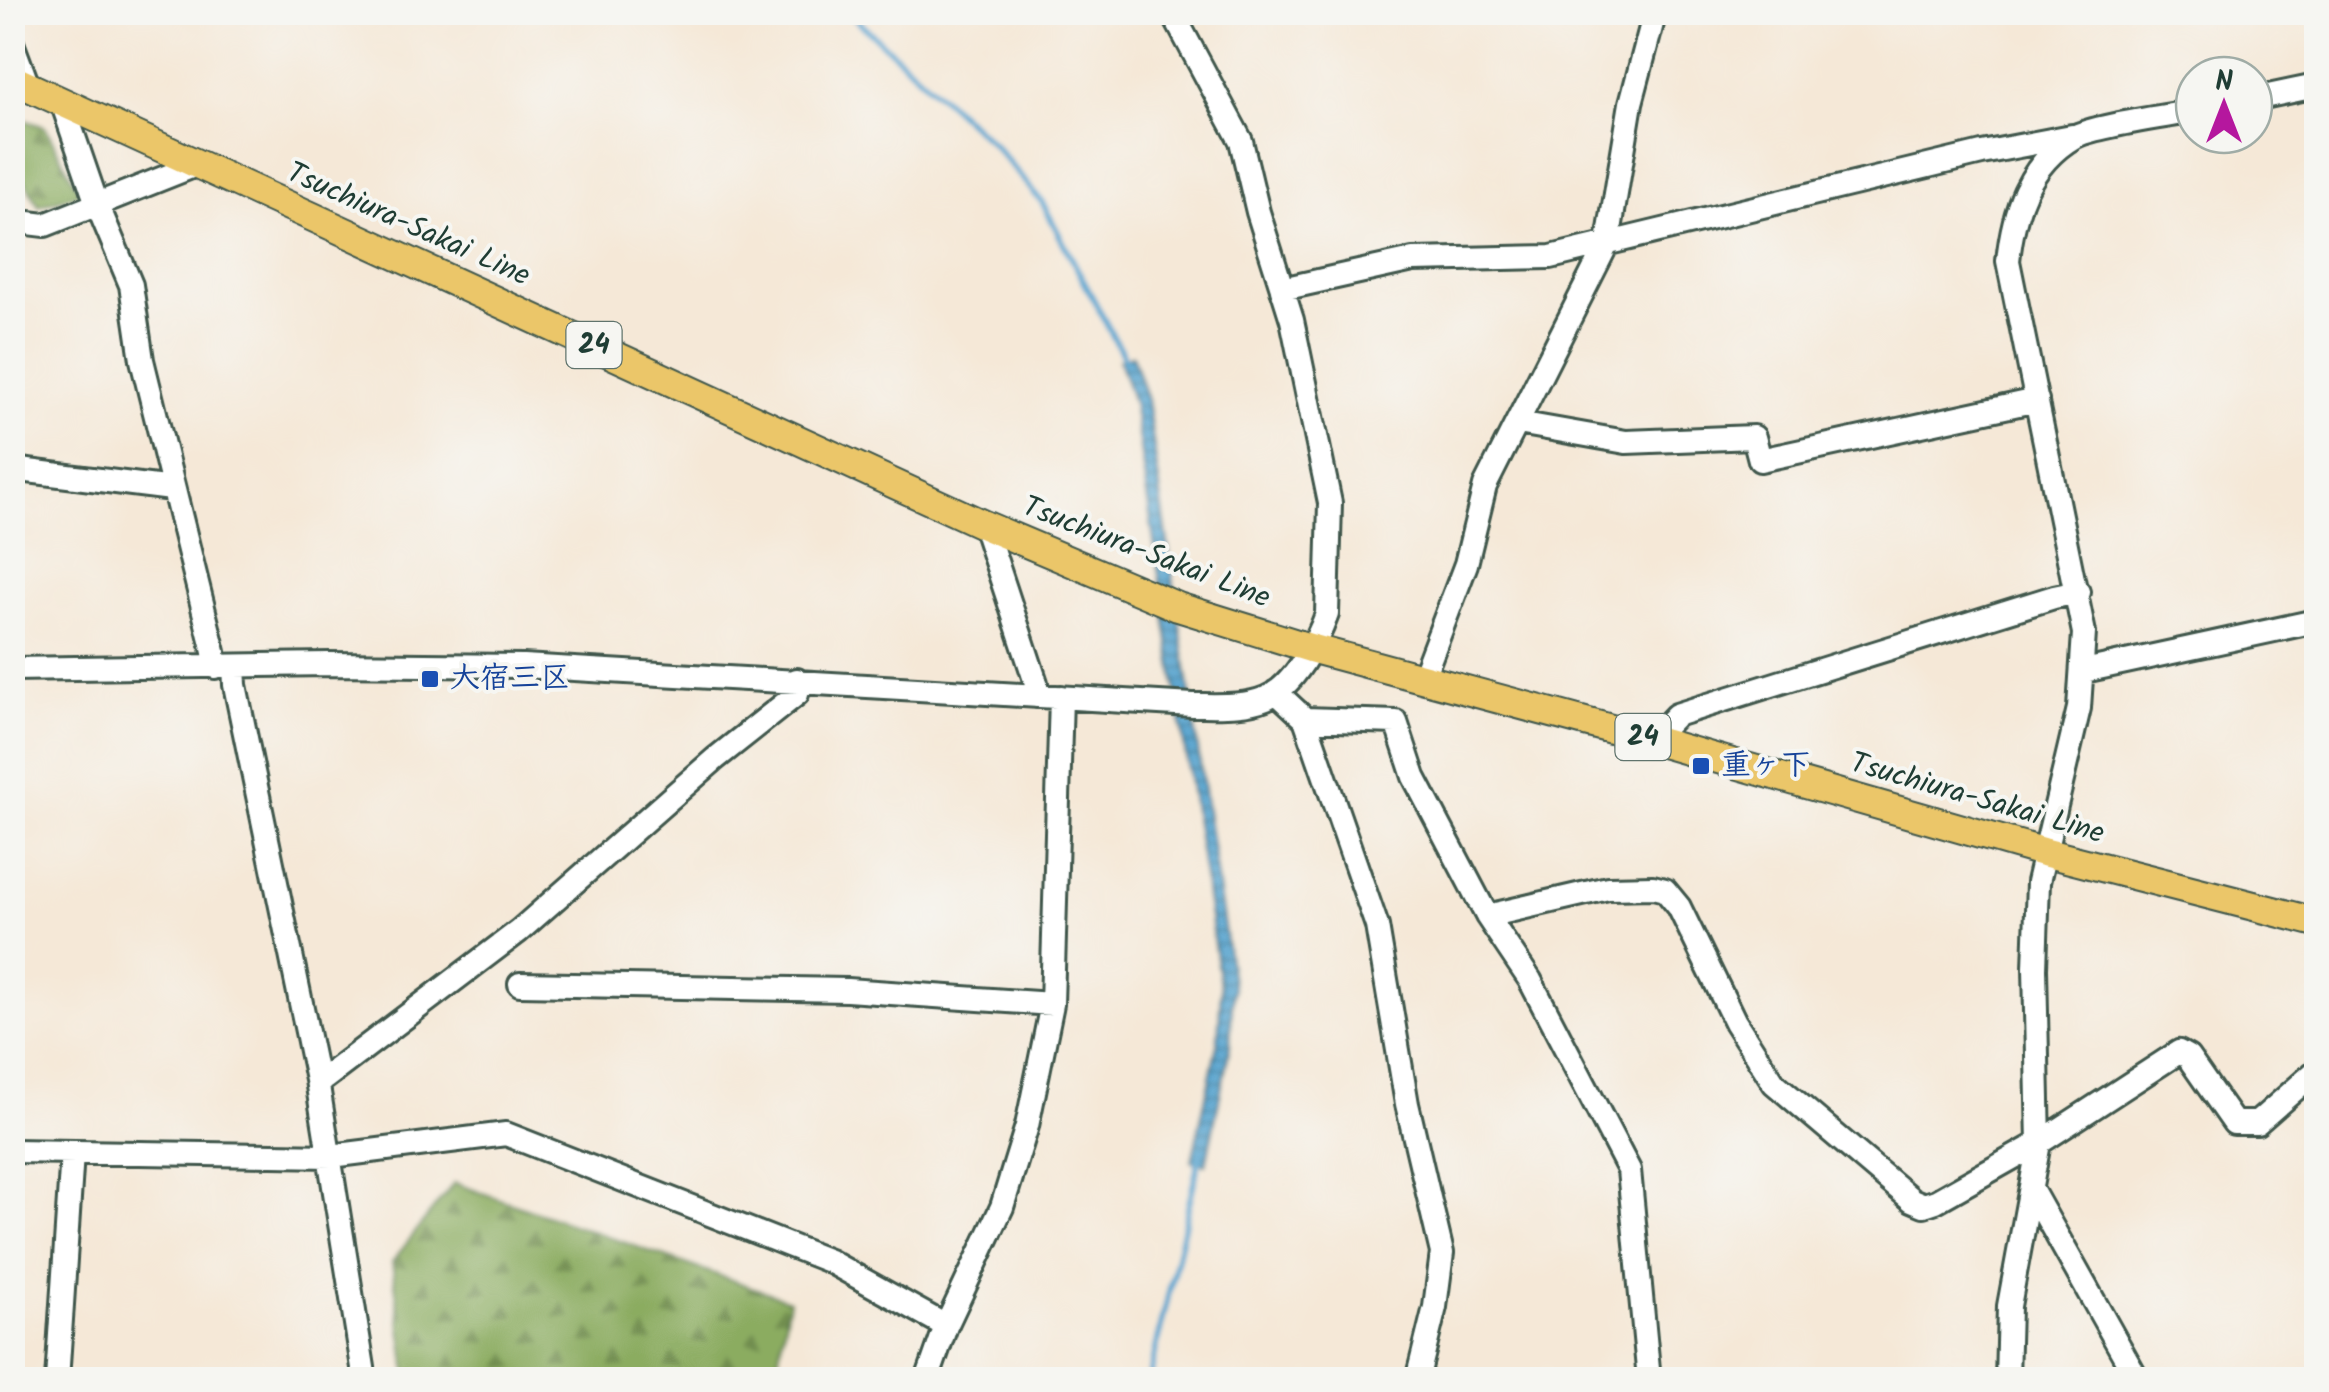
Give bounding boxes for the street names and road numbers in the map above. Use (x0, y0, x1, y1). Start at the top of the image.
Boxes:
street label: Tsuchiura-Sakai Line (278, 150, 538, 300)
road number: 24 (566, 322, 622, 368)
street label: Tsuchiura-Sakai Line (1015, 484, 1277, 622)
road number: 24 (1616, 714, 1670, 760)
street label: Tsuchiura-Sakai Line (1844, 740, 2110, 858)

